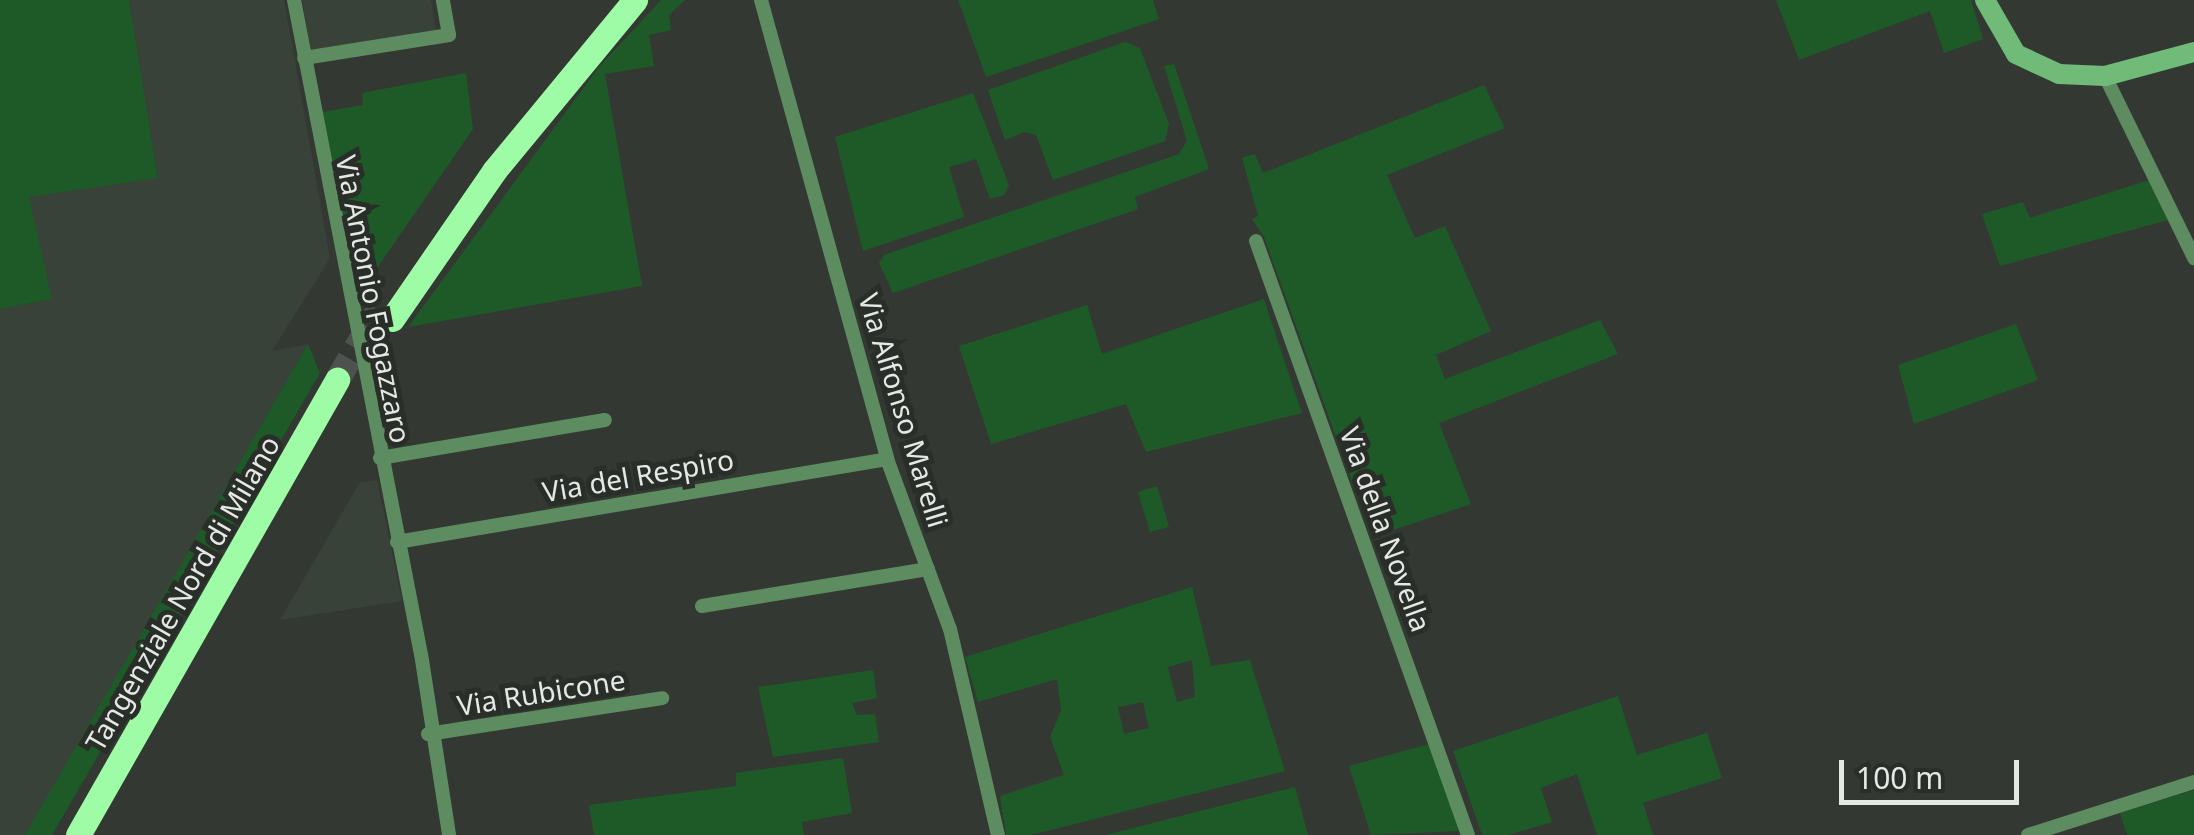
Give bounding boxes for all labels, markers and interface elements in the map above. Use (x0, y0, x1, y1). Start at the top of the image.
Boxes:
street label: Via Antonio Fogazzaro (330, 152, 418, 446)
street label: Via Alfonso Marelli (852, 289, 956, 531)
street label: Via della Novella (1333, 422, 1439, 636)
street label: Tangenziale Nord di Milano (78, 429, 286, 757)
street label: Via del Respiro (540, 442, 736, 508)
street label: Via Rubicone (455, 662, 627, 722)
scale bar (1844, 740, 2024, 802)
text: 100 m (1856, 757, 1943, 798)

